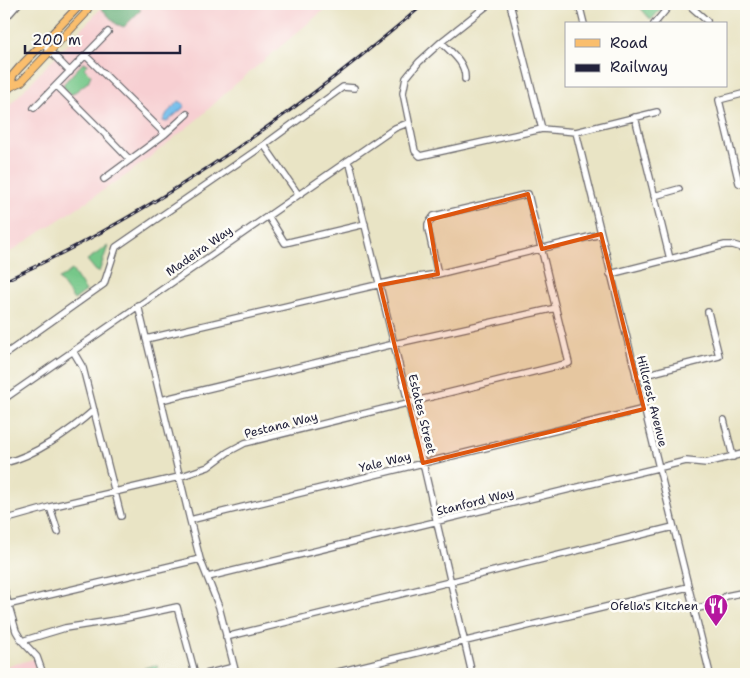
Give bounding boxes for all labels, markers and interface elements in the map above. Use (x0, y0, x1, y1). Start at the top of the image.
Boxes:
scale bar (25, 22, 180, 54)
legend (565, 22, 728, 88)
text: 200 m (32, 30, 81, 50)
text: Road (610, 33, 648, 53)
text: Railway (610, 57, 668, 77)
street label: Madeira Way (163, 222, 236, 280)
street label: Hillcrest Avenue (633, 354, 671, 449)
street label: Estates Street (404, 372, 440, 456)
street label: Pestana Way (243, 408, 320, 442)
street label: Yale Way (357, 448, 413, 476)
street label: Stanford Way (434, 485, 516, 519)
restaurant icon: Ofelia's Kitchen (703, 593, 729, 627)
place label: Ofelia's Kitchen (610, 598, 698, 614)

